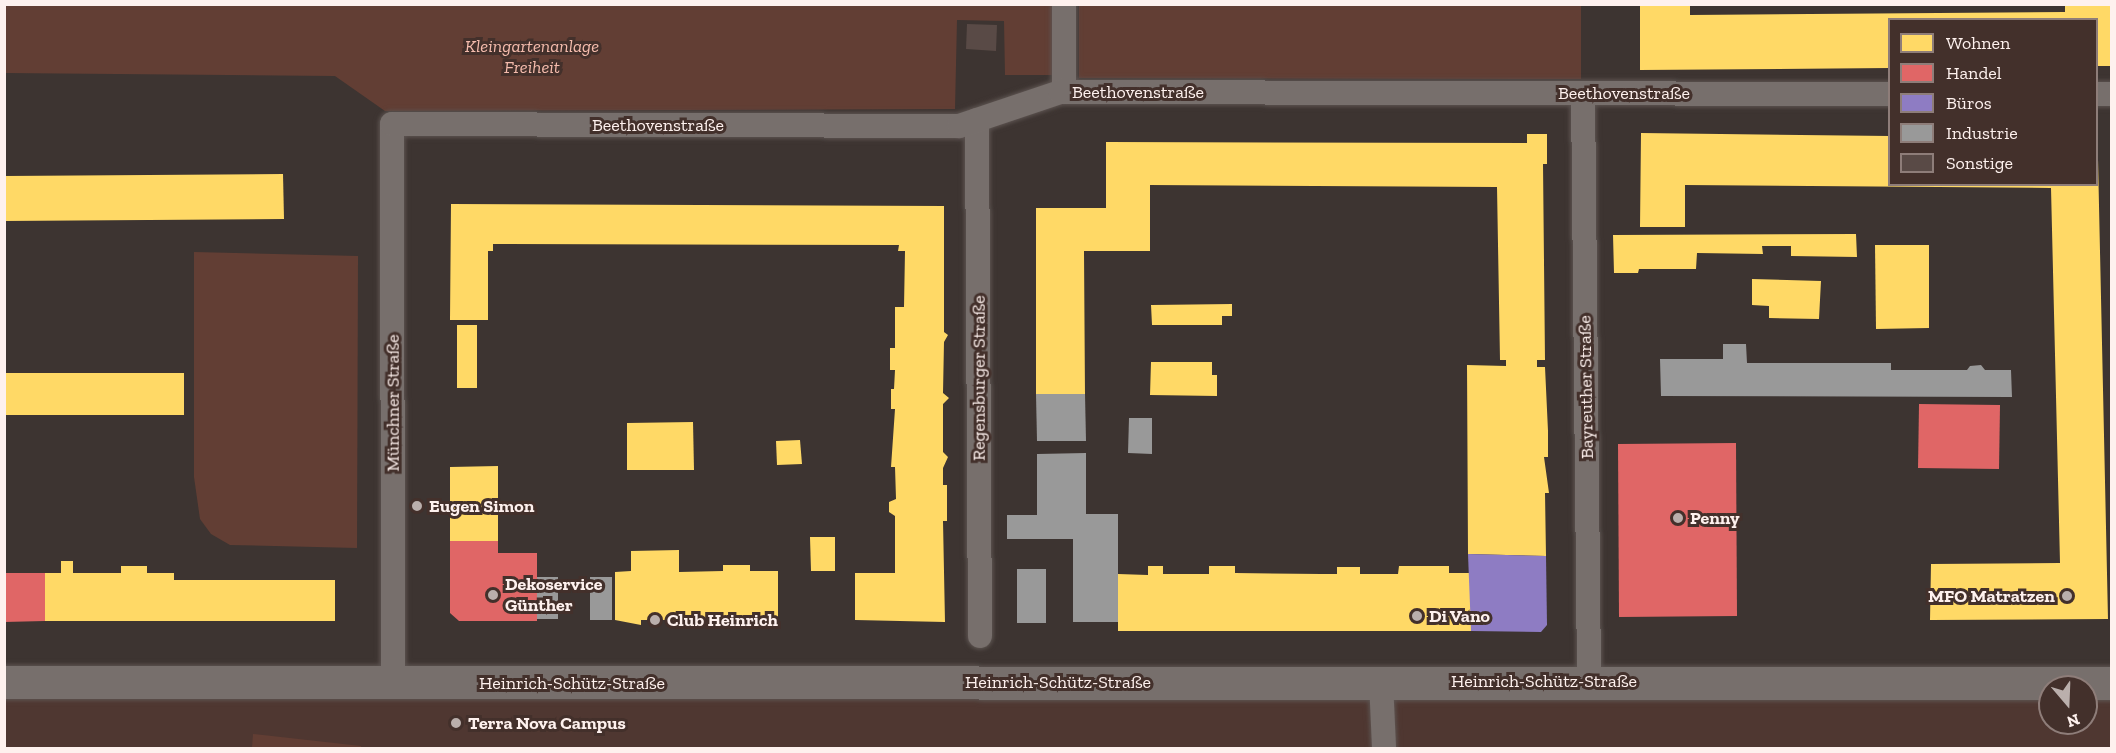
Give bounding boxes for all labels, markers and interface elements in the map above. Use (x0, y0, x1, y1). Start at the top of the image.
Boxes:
legend (1888, 18, 2098, 186)
text: Wohnen (1946, 32, 2010, 54)
park label: Kleingartenanlage Freiheit (465, 36, 599, 78)
text: Handel (1946, 62, 2002, 84)
street label: Beethovenstraße (1072, 81, 1204, 103)
street label: Beethovenstraße (1558, 82, 1690, 104)
text: Büros (1946, 92, 1992, 114)
street label: Beethovenstraße (592, 114, 724, 136)
text: Industrie (1946, 122, 2018, 144)
text: Sonstige (1946, 152, 2013, 174)
street label: Regensburger Straße (968, 295, 990, 461)
street label: Bayreuther Straße (1574, 315, 1598, 459)
street label: Münchner Straße (382, 334, 404, 472)
place label: Eugen Simon (429, 495, 534, 517)
marker: Eugen Simon (410, 499, 424, 513)
place label: Penny (1690, 507, 1740, 529)
marker: Penny (1671, 511, 1685, 525)
place label: Dekoservice Günther (505, 574, 602, 616)
place label: MFO Matratzen (1928, 585, 2055, 607)
marker: Dekoservice Günther (486, 588, 500, 602)
marker: MFO Matratzen (2060, 589, 2074, 603)
place label: Di Vano (1429, 605, 1491, 627)
place label: Club Heinrich (667, 609, 778, 631)
marker: Di Vano (1410, 609, 1424, 623)
marker: Club Heinrich (648, 613, 662, 627)
street label: Heinrich-Schütz-Straße (1451, 670, 1637, 692)
street label: Heinrich-Schütz-Straße (965, 671, 1151, 693)
street label: Heinrich-Schütz-Straße (479, 672, 665, 694)
north arrow (2038, 675, 2098, 735)
text: N (2065, 710, 2082, 732)
place label: Terra Nova Campus (468, 712, 626, 734)
marker: Terra Nova Campus (449, 716, 463, 730)

